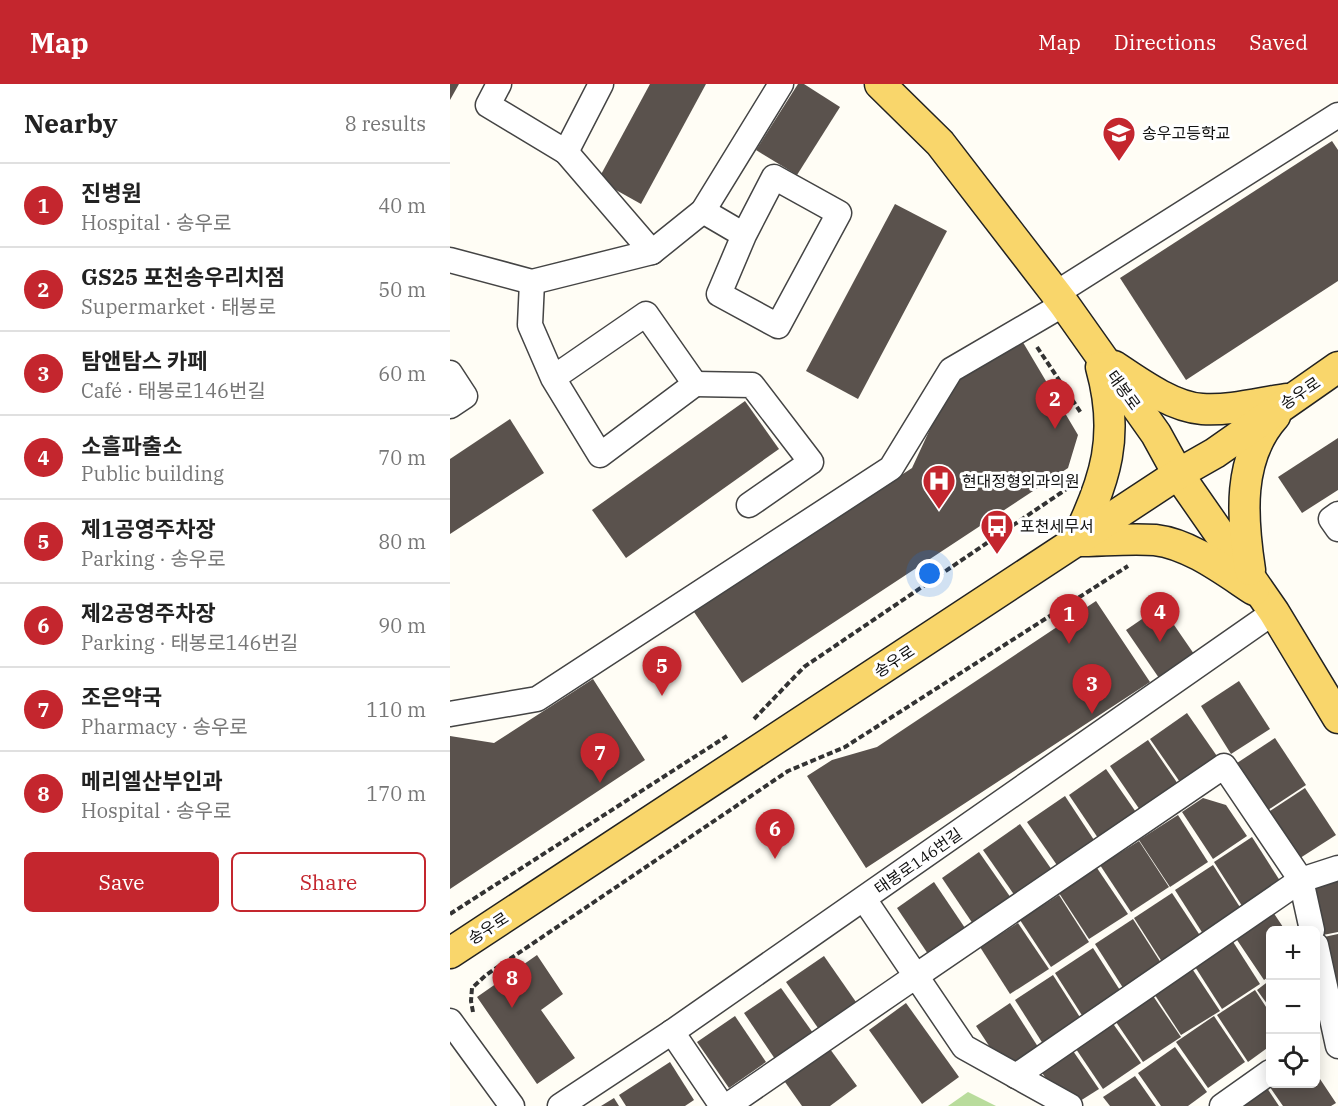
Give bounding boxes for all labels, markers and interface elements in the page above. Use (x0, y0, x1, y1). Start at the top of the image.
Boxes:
text: Map (30, 24, 89, 61)
text: Map (1038, 28, 1081, 56)
text: Directions (1114, 28, 1216, 56)
text: Saved (1249, 28, 1308, 56)
text: Nearby (24, 106, 118, 140)
text: 8 results (345, 110, 426, 137)
school or university icon: 송우고등학교 (1101, 115, 1137, 162)
place label: 송우고등학교 (1142, 123, 1230, 143)
text: 진병원 (81, 178, 142, 207)
text: 1 (38, 192, 50, 219)
text: 40 m (378, 192, 426, 219)
text: Hospital · 송우로 (81, 209, 231, 236)
text: GS25 포천송우리치점 (81, 262, 285, 291)
text: 2 (38, 276, 50, 303)
text: 50 m (378, 276, 426, 303)
text: Supermarket · 태봉로 (81, 293, 276, 320)
text: 탐앤탐스 카페 (81, 346, 208, 375)
text: 3 (38, 360, 50, 387)
text: 60 m (378, 360, 426, 387)
street label: 태봉로 (1103, 366, 1145, 414)
street label: 송우로 (1276, 372, 1324, 414)
text: Café · 태봉로146번길 (81, 377, 266, 404)
pin: 2 (1036, 380, 1074, 429)
text: 소흘파출소 (81, 431, 182, 460)
text: 4 (38, 444, 50, 471)
text: 70 m (378, 444, 426, 471)
text: Public building (81, 460, 224, 487)
hospital icon: 현대정형외과의원 (921, 463, 957, 510)
place label: 현대정형외과의원 (962, 471, 1080, 491)
bus stop icon: 포천세무서 (979, 508, 1015, 555)
text: 제1공영주차장 (81, 514, 216, 543)
place label: 포천세무서 (1020, 516, 1094, 536)
text: 5 (38, 528, 50, 555)
text: 80 m (378, 528, 426, 555)
text: Parking · 송우로 (81, 545, 226, 572)
your location (915, 559, 944, 588)
pin: 4 (1140, 592, 1180, 642)
pin: 1 (1050, 594, 1088, 644)
text: 제2공영주차장 (81, 598, 216, 627)
text: 6 (38, 612, 50, 639)
text: 90 m (378, 612, 426, 639)
text: Parking · 태봉로146번길 (81, 629, 298, 656)
street label: 송우로 (870, 640, 918, 681)
pin: 5 (642, 646, 682, 696)
pin: 3 (1072, 664, 1112, 714)
text: 조은약국 (81, 682, 162, 711)
text: 7 (38, 696, 50, 723)
text: 110 m (366, 696, 426, 723)
text: Pharmacy · 송우로 (81, 713, 248, 740)
pin: 7 (580, 734, 620, 783)
text: 메리엘산부인과 (81, 766, 223, 795)
text: 8 (38, 780, 50, 807)
text: 170 m (366, 780, 426, 807)
text: Hospital · 송우로 (81, 797, 231, 824)
pin: 6 (756, 810, 794, 859)
street label: 태봉로146번길 (870, 823, 966, 899)
button: Save (24, 852, 219, 912)
button: Share (231, 852, 426, 912)
street label: 송우로 (464, 907, 512, 948)
map controls (1266, 926, 1320, 1088)
button: + (1266, 926, 1320, 980)
pin: 8 (492, 958, 532, 1008)
button: − (1266, 980, 1320, 1034)
button: locate (1266, 1034, 1320, 1088)

